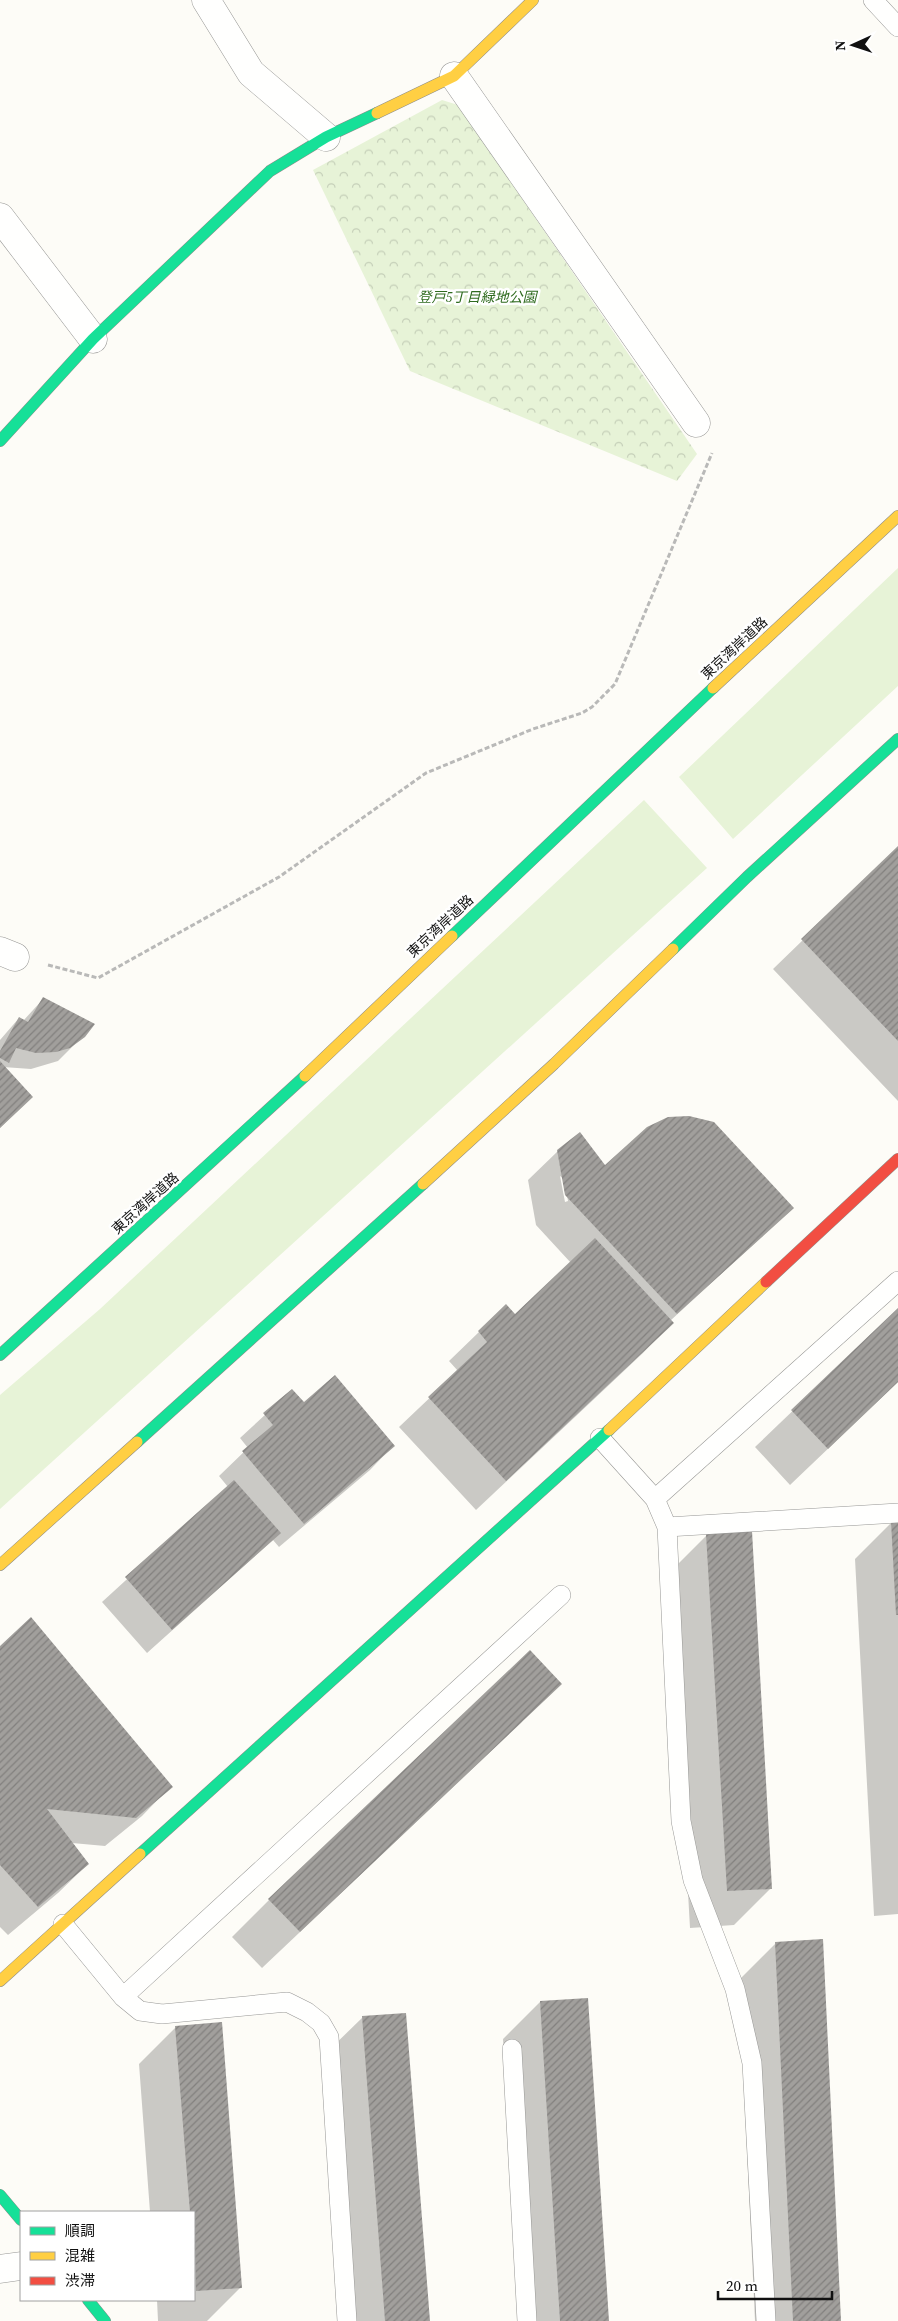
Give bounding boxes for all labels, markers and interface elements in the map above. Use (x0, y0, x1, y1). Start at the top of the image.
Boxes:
north arrow (828, 20, 878, 70)
text: N (830, 40, 850, 51)
park label: 登戸5丁目緑地公園 (417, 287, 539, 307)
street label: 東京湾岸道路 (696, 612, 772, 684)
street label: 東京湾岸道路 (402, 890, 478, 962)
street label: 東京湾岸道路 (107, 1167, 183, 1239)
legend (20, 2211, 195, 2301)
text: 順調 (65, 2220, 95, 2241)
text: 混雑 (65, 2245, 95, 2266)
scale bar (718, 2268, 832, 2300)
text: 渋滞 (65, 2270, 95, 2291)
text: 20 m (726, 2275, 758, 2296)

